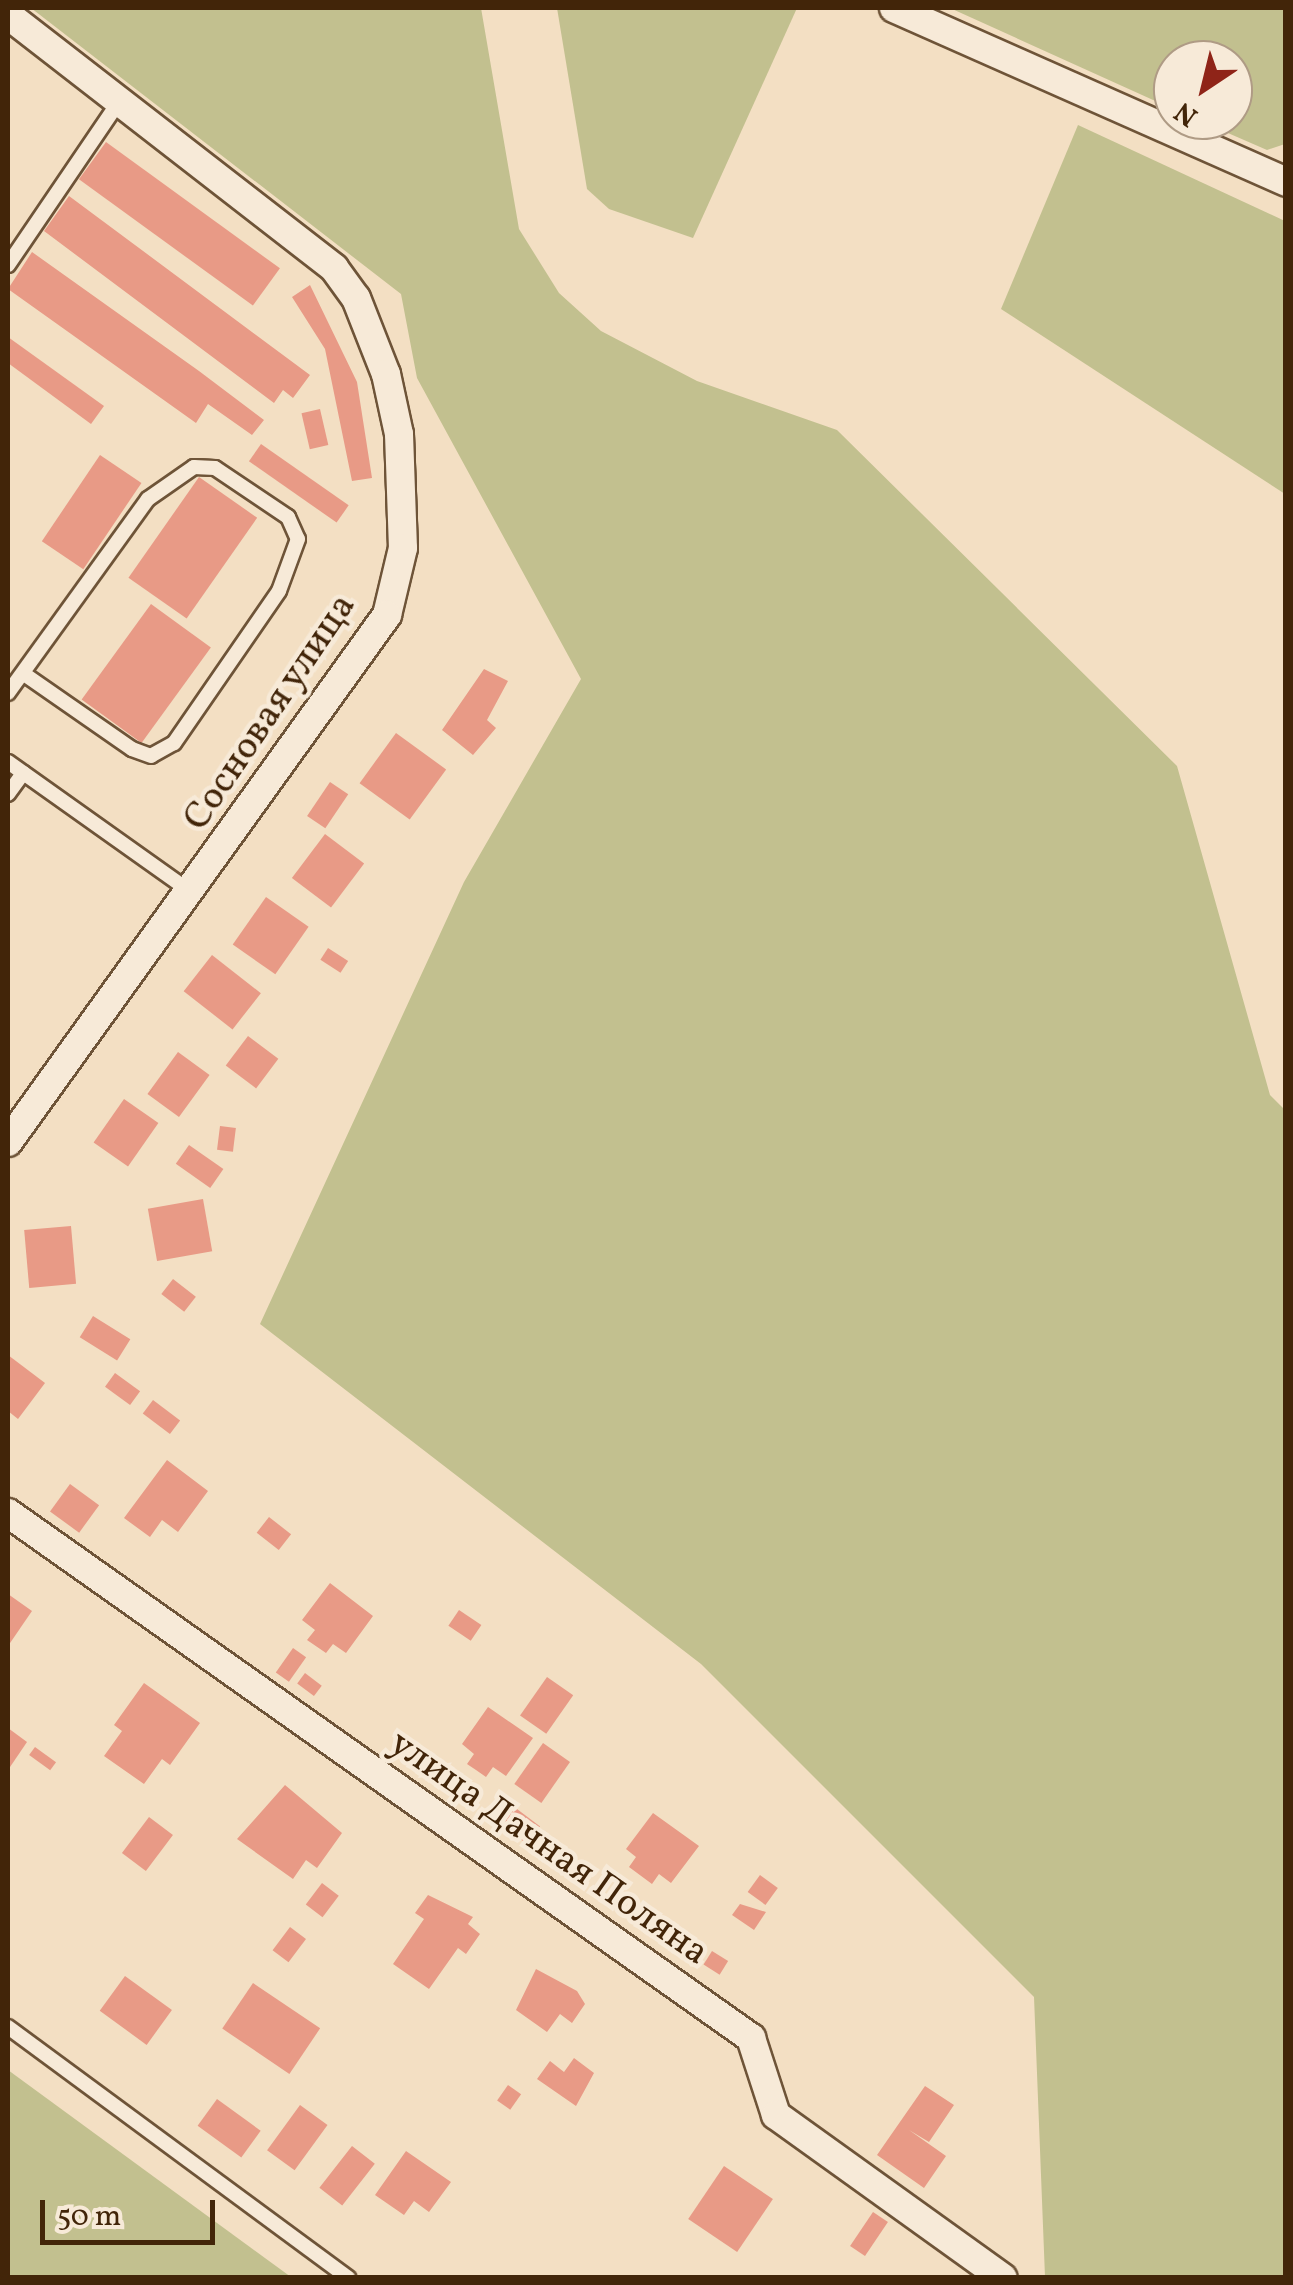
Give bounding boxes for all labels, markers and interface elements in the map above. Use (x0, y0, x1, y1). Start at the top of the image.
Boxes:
north arrow (1153, 40, 1253, 140)
text: N (1167, 92, 1206, 135)
street label: Сосновая улица (175, 586, 367, 840)
street label: улица Дачная Поляна (380, 1722, 716, 1976)
scale bar (45, 2180, 220, 2242)
text: 50 m (57, 2196, 121, 2238)

